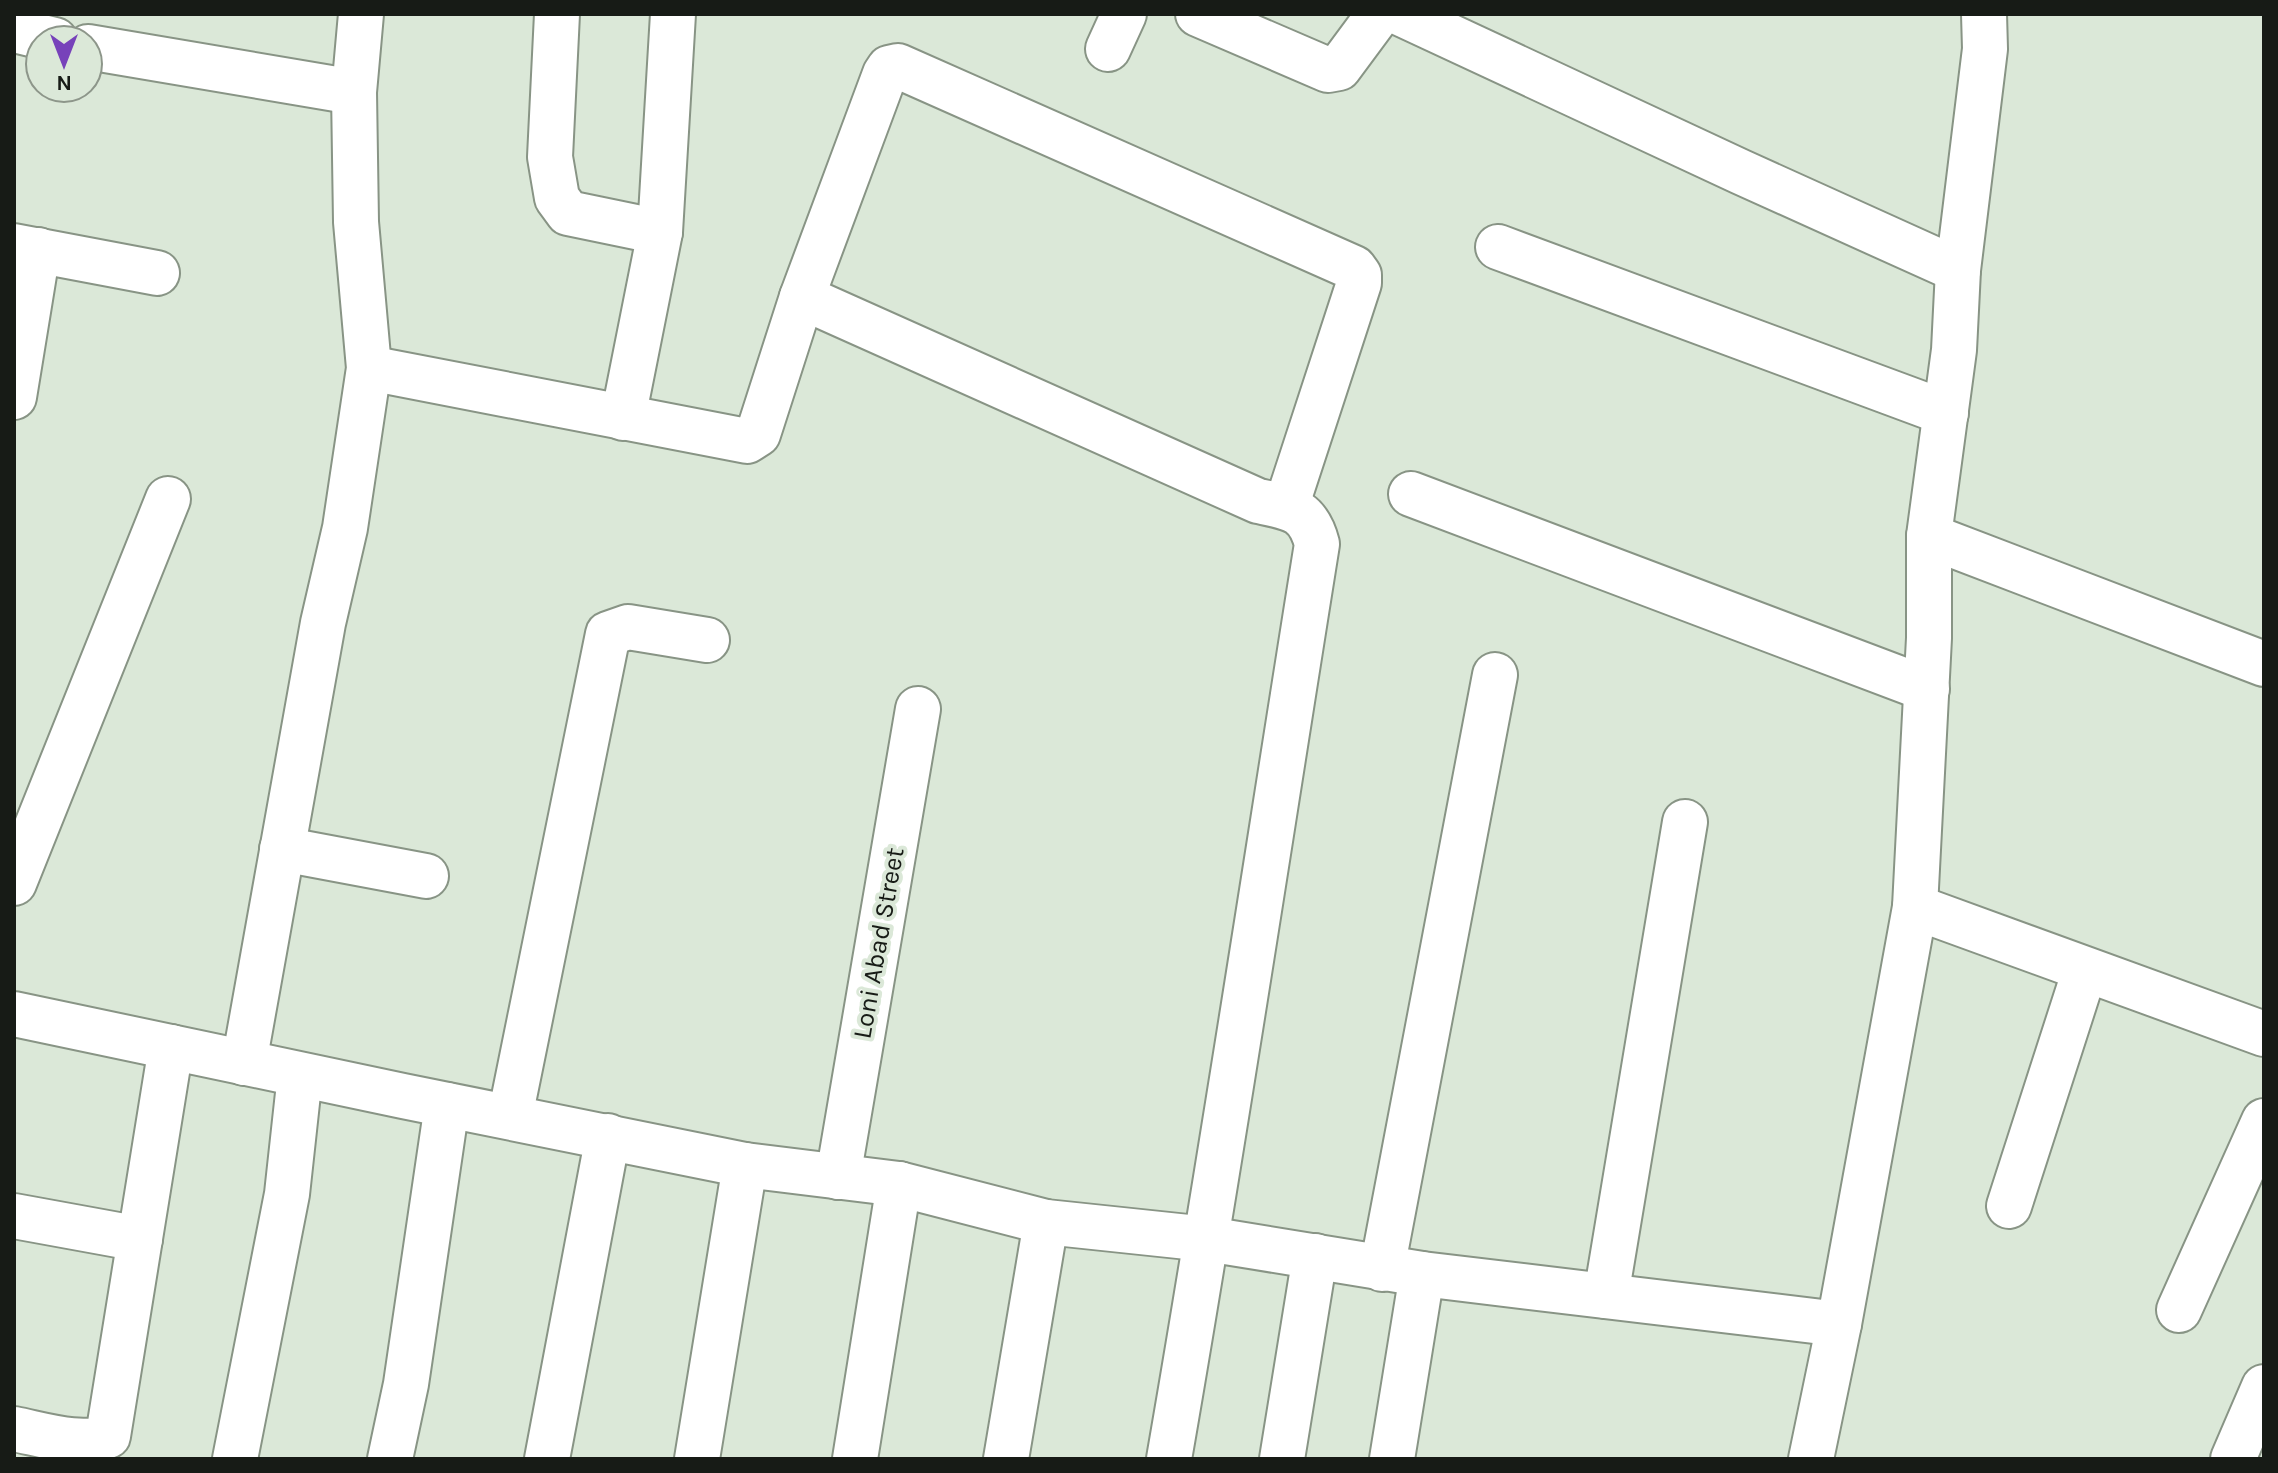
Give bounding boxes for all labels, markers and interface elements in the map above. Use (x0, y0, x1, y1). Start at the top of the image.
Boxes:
north arrow (24, 24, 104, 104)
text: N (56, 70, 72, 96)
street label: Loni Abad Street (846, 845, 911, 1041)

